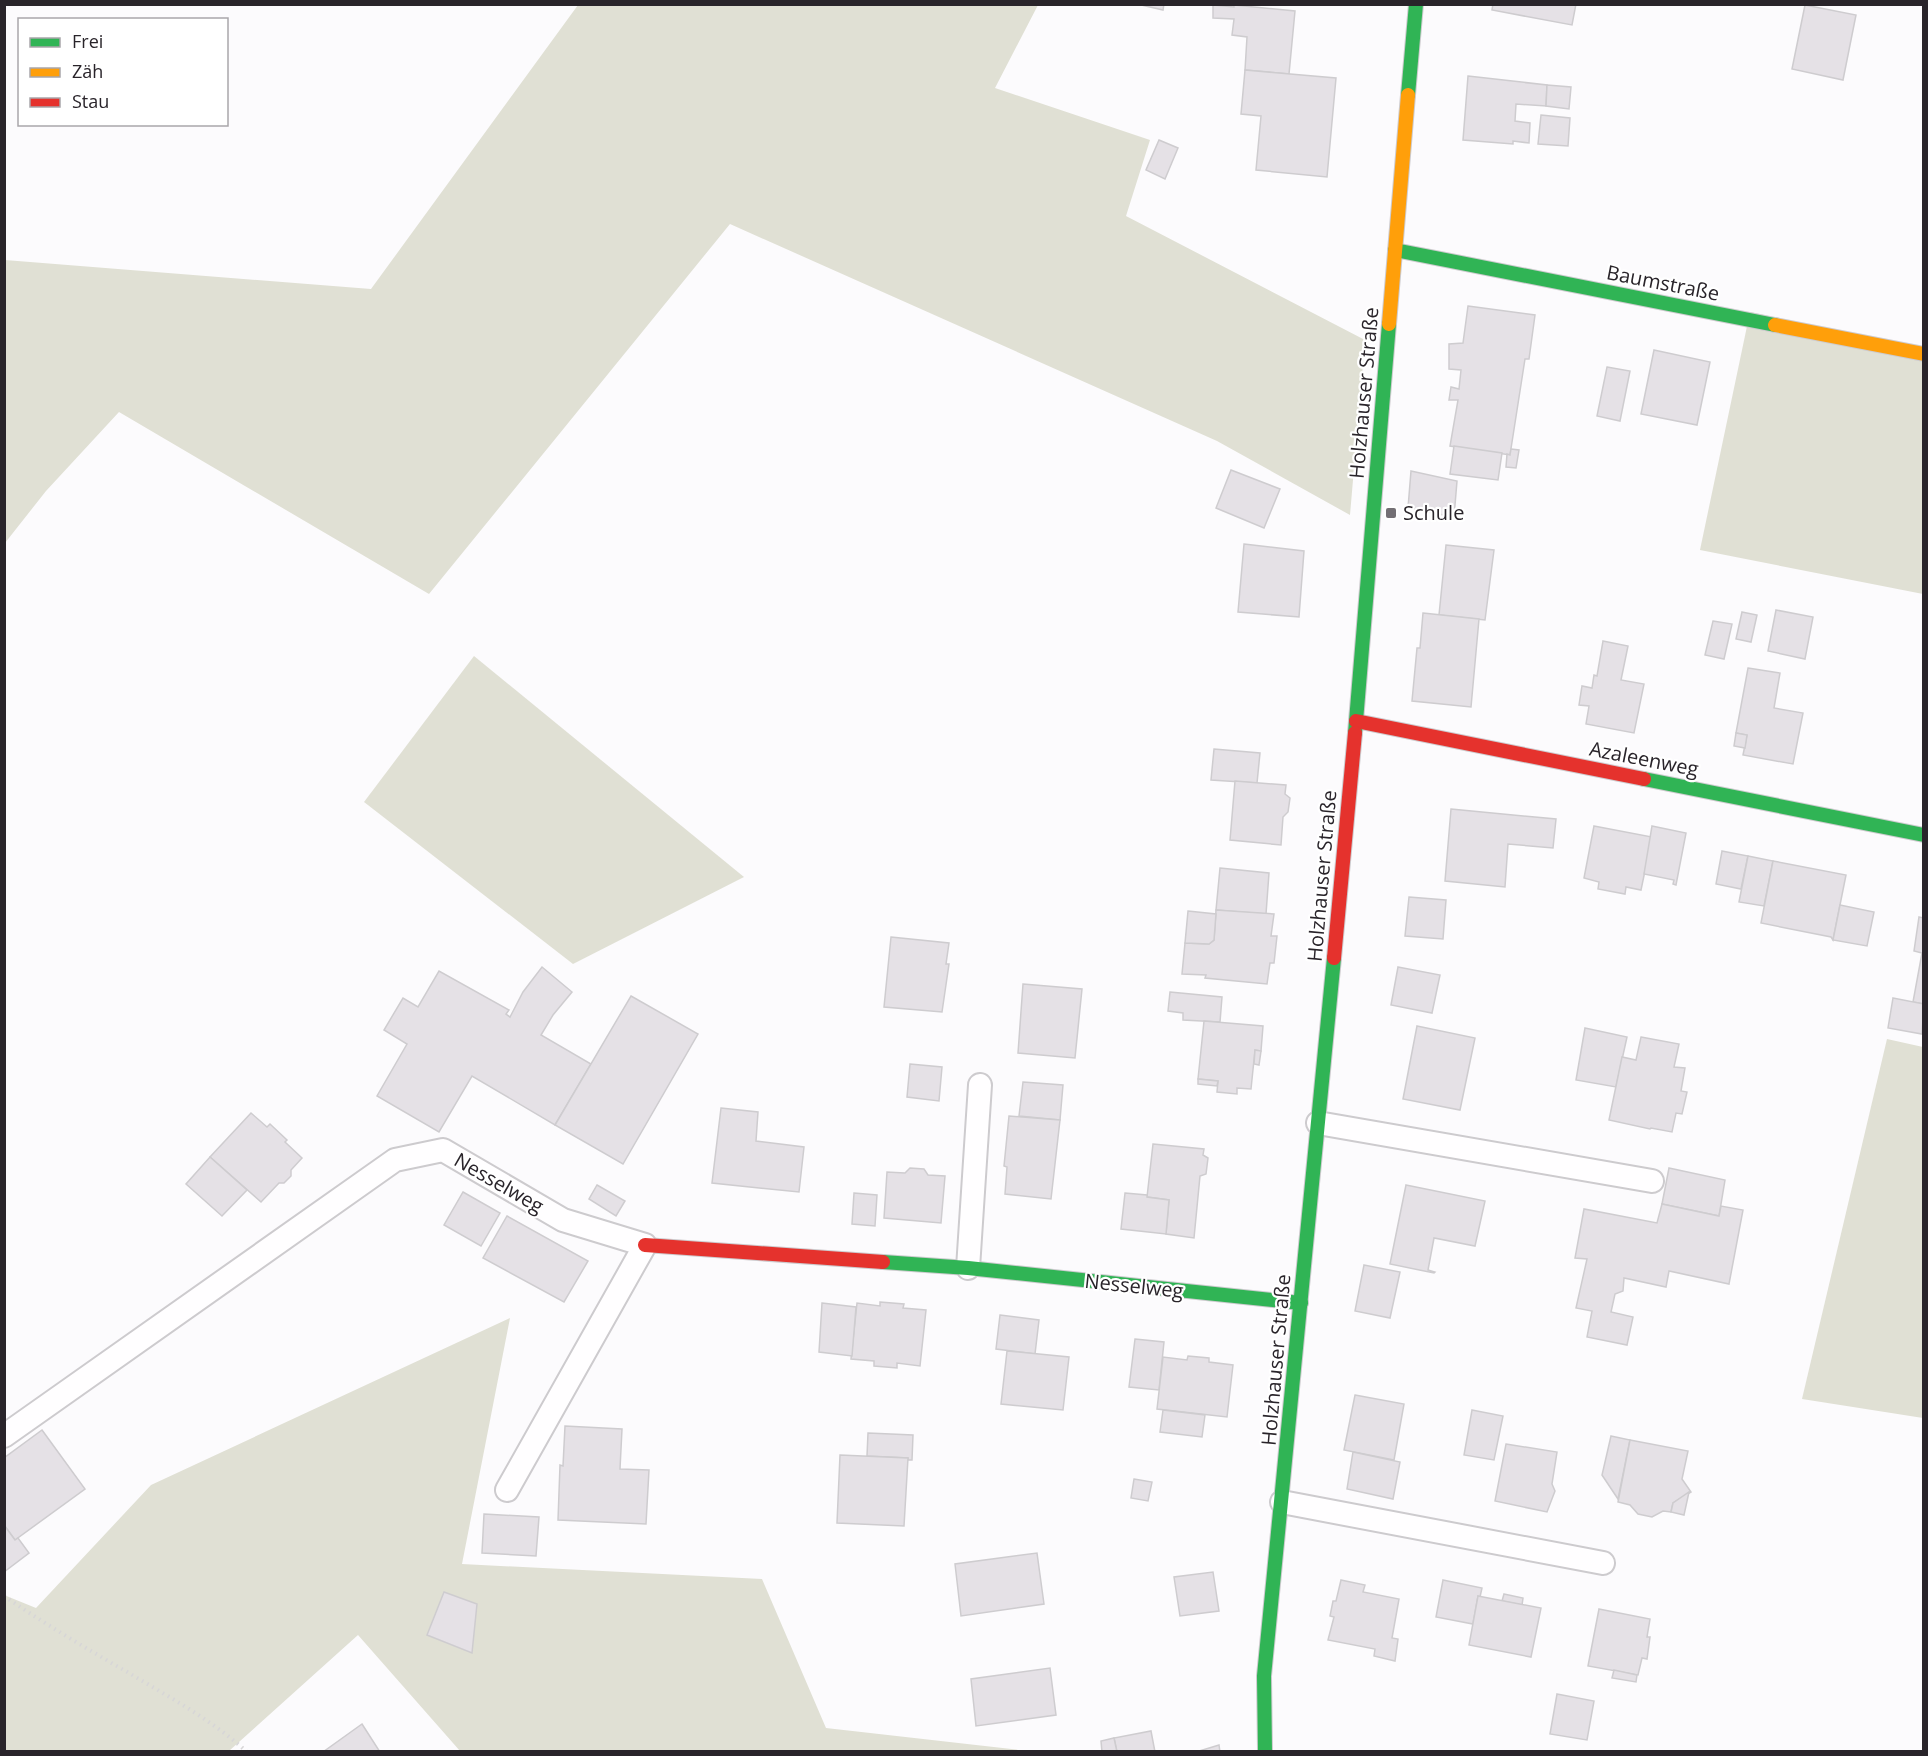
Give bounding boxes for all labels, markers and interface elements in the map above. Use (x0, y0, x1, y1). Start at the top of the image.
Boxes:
legend (18, 18, 228, 126)
text: Frei (72, 29, 103, 53)
text: Zäh (72, 59, 103, 83)
text: Stau (72, 89, 109, 113)
street label: Baumstraße (1604, 258, 1722, 307)
street label: Holzhauser Straße (1343, 306, 1384, 480)
place label: Schule (1403, 499, 1464, 526)
marker: Schule (1384, 506, 1398, 520)
street label: Azaleenweg (1587, 735, 1701, 782)
street label: Holzhauser Straße (1301, 789, 1342, 963)
street label: Nesselweg (450, 1146, 549, 1219)
street label: Nesselweg (1083, 1267, 1185, 1304)
street label: Holzhauser Straße (1255, 1273, 1296, 1447)

